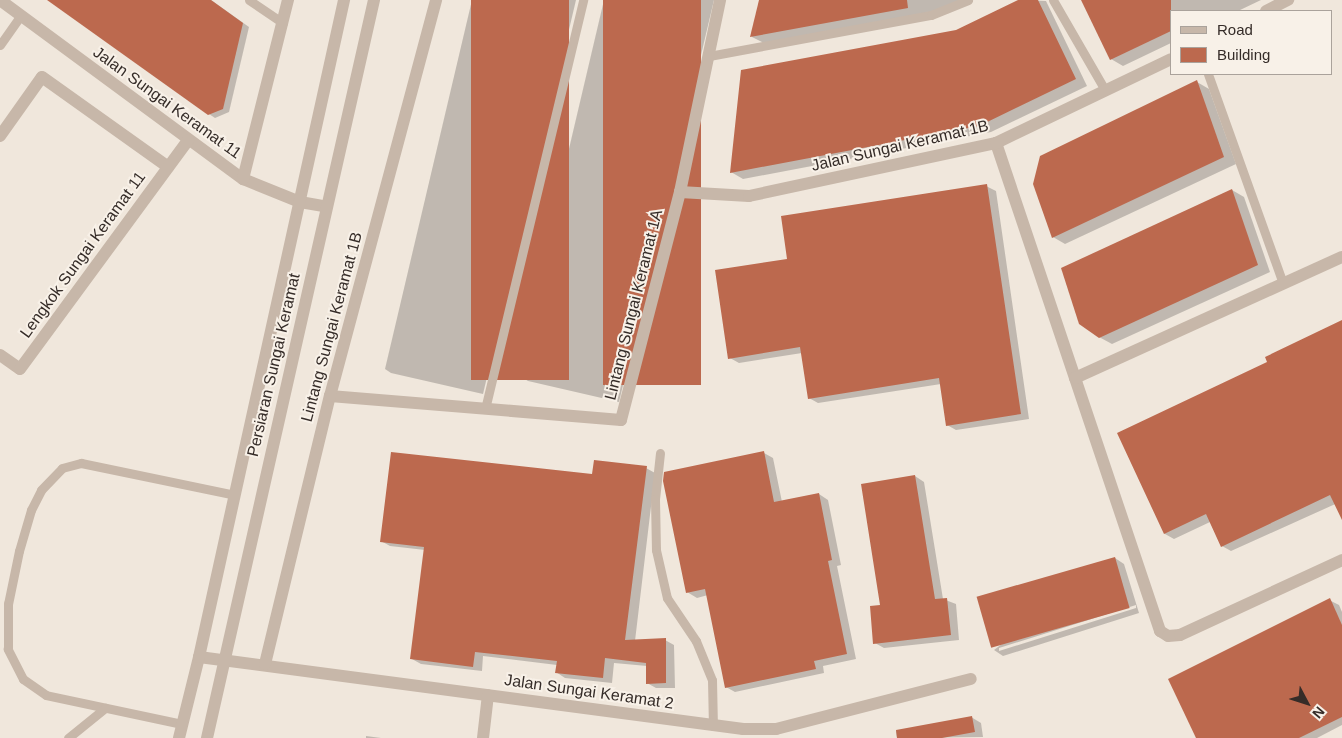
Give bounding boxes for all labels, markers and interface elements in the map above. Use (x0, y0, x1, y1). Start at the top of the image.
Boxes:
legend (1170, 10, 1332, 75)
text: Road (1217, 21, 1253, 38)
street label: Jalan Sungai Keramat 11 (89, 43, 245, 163)
text: Building (1217, 46, 1270, 63)
street label: Jalan Sungai Keramat 1B (809, 116, 991, 176)
street label: Lengkok Sungai Keramat 11 (16, 168, 150, 342)
street label: Lintang Sungai Keramat 1A (601, 208, 667, 402)
street label: Lintang Sungai Keramat 1B (297, 230, 367, 424)
street label: Persiaran Sungai Keramat (244, 271, 304, 459)
street label: Jalan Sungai Keramat 2 (503, 671, 675, 713)
north arrow (1282, 678, 1332, 728)
text: N (1309, 704, 1328, 722)

